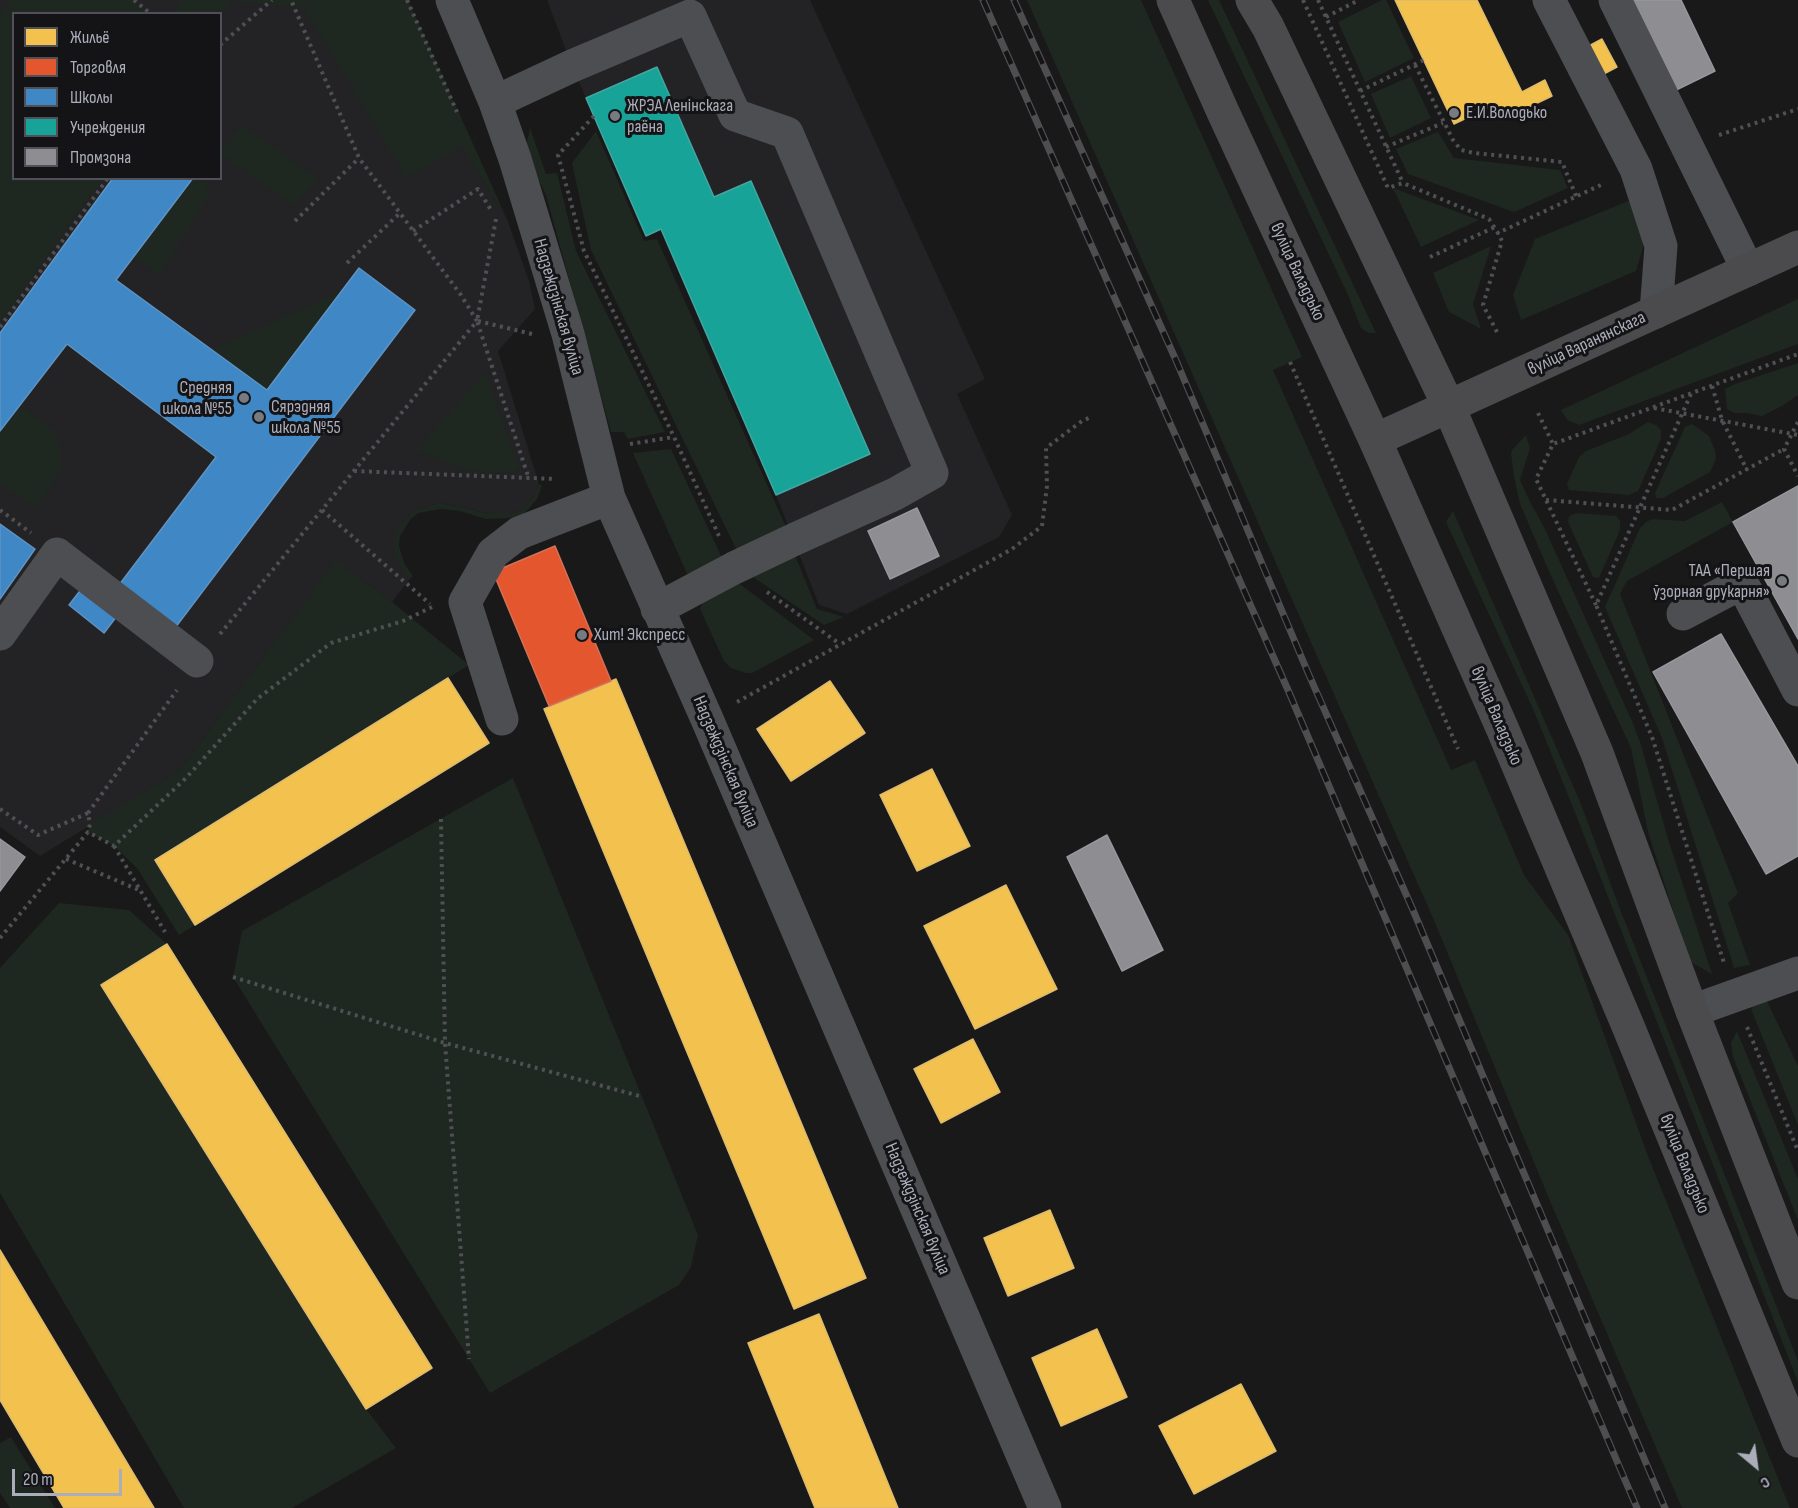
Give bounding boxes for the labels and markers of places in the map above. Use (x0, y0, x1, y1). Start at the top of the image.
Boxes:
place label: ЖРЭА Ленінскага раёна (627, 95, 733, 138)
place label: Е.И.Володько (1466, 102, 1547, 124)
marker: Е.И.Володько (1447, 106, 1461, 120)
marker: ЖРЭА Ленінскага раёна (608, 109, 622, 123)
place label: Средняя школа №55 (162, 377, 232, 420)
marker: Средняя школа №55 (237, 391, 251, 405)
place label: Сярэдняя школа №55 (271, 396, 341, 438)
marker: Сярэдняя школа №55 (252, 410, 266, 424)
place label: ТАА «Першая ўзорная друкарня» (1653, 560, 1770, 602)
marker: ТАА «Першая ўзорная друкарня» (1775, 574, 1789, 588)
place label: Хит! Экспресс (594, 624, 686, 646)
marker: Хит! Экспресс (575, 628, 589, 642)

